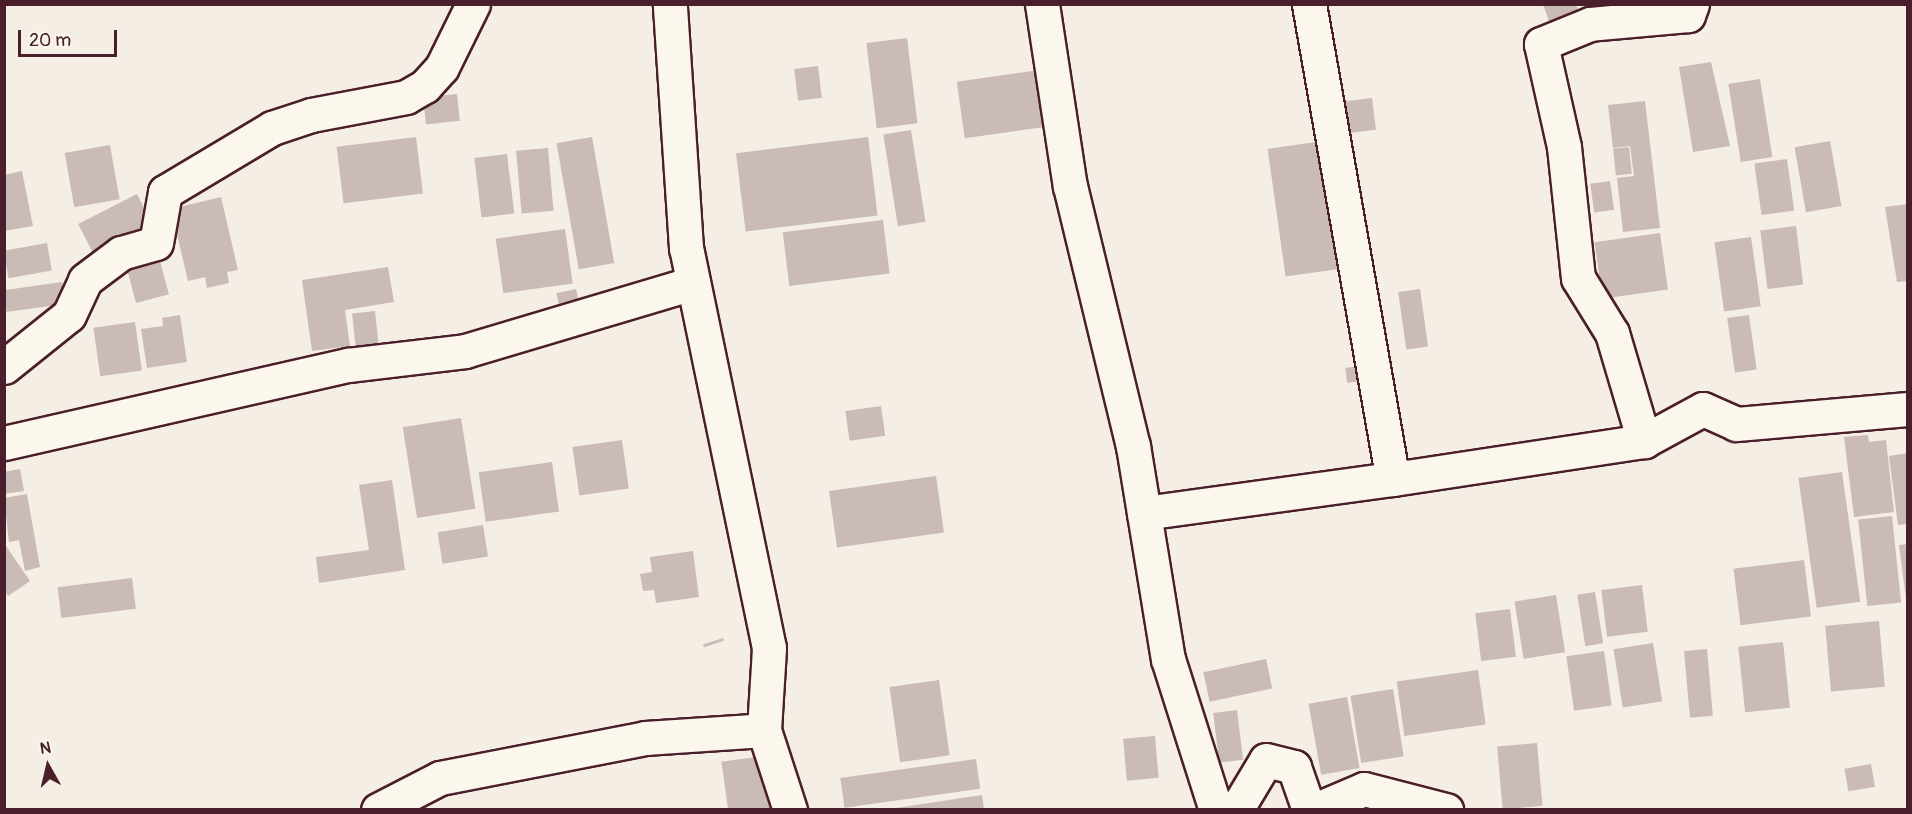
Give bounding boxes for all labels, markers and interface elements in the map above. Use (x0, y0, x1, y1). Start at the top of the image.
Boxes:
scale bar (21, 18, 120, 56)
text: 20 m (29, 29, 71, 52)
north arrow (18, 736, 78, 796)
text: N (39, 738, 52, 759)

